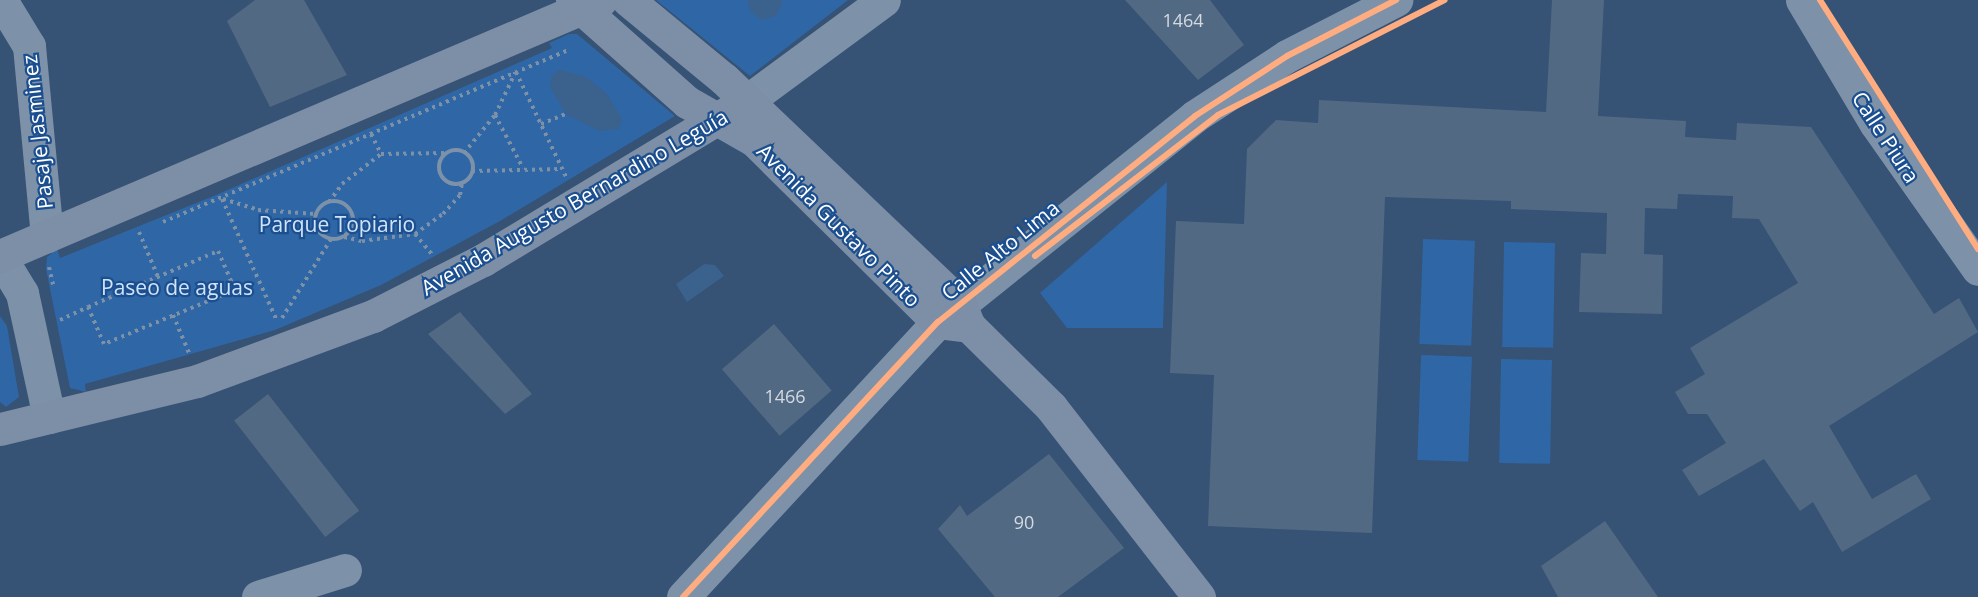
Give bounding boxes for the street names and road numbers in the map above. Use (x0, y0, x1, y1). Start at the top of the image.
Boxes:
street label: Pasaje Jasminez (16, 54, 58, 210)
street label: Calle Piura (1847, 87, 1925, 187)
street label: Avenida Augusto Bernardino Leguía (416, 104, 732, 300)
street label: Avenida Gustavo Pinto (752, 138, 926, 312)
street label: Calle Alto Lima (936, 195, 1064, 305)

